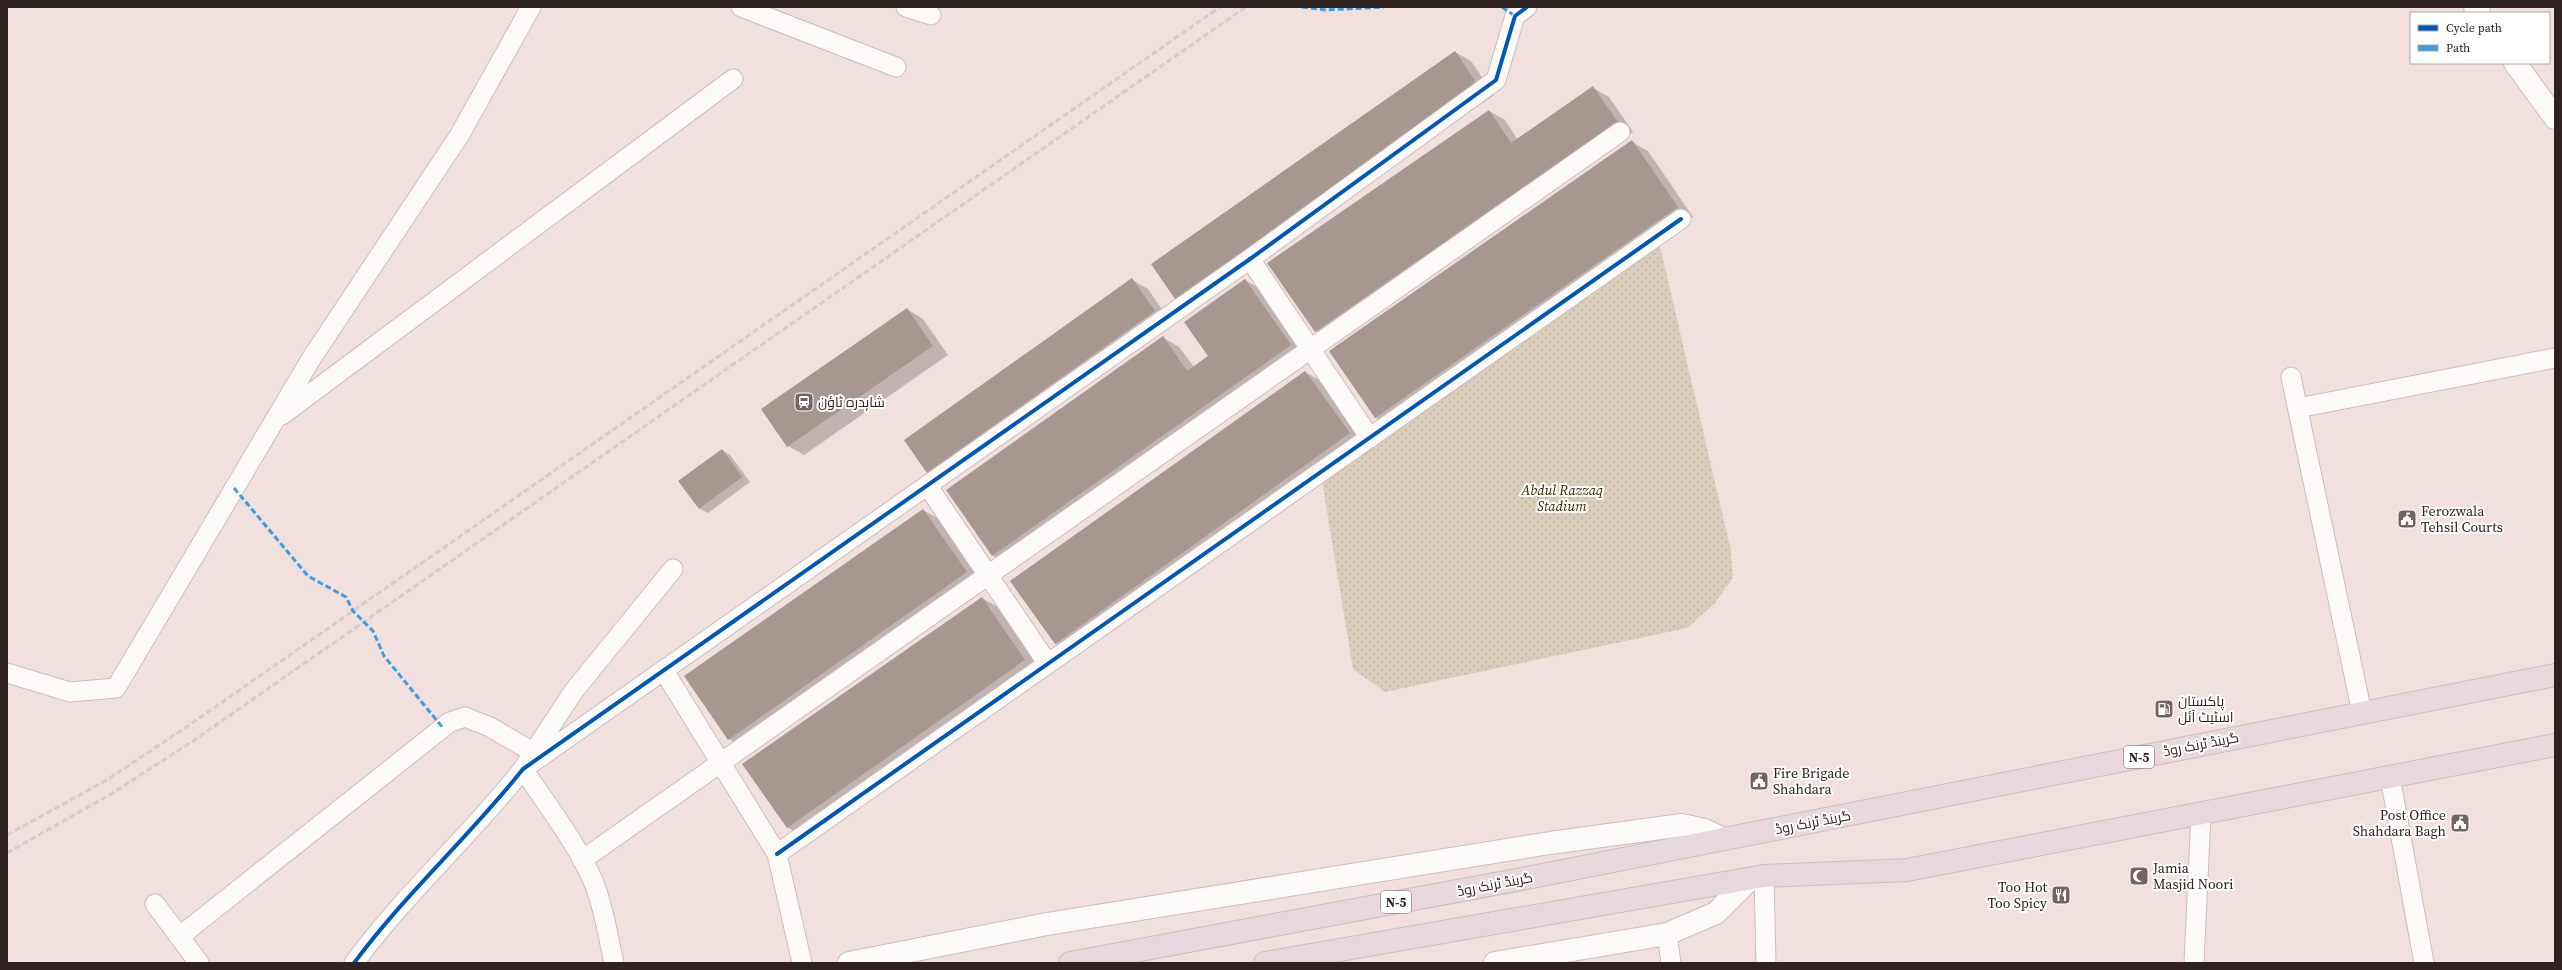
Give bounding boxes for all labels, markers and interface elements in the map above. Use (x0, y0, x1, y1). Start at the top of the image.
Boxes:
legend (2410, 12, 2550, 64)
text: Cycle path (2446, 20, 2502, 36)
text: Path (2446, 40, 2470, 56)
station icon: شاہدرہ ٹاؤن (793, 391, 815, 413)
place label: شاہدرہ ٹاؤن (818, 392, 885, 412)
park label: Abdul Razzaq Stadium (1520, 480, 1603, 516)
place label: Ferozwala Tehsil Courts (2421, 501, 2503, 537)
public building icon: Ferozwala Tehsil Courts (2396, 508, 2418, 530)
place label: پاکستان اسٹیٹ آئل (2178, 691, 2234, 727)
fuel station icon: پاکستان اسٹیٹ آئل (2153, 698, 2175, 720)
street label: گرینڈ ٹرنک روڈ (2161, 727, 2241, 761)
road number: N-5 (2124, 746, 2154, 768)
place label: Fire Brigade Shahdara (1773, 763, 1849, 799)
public building icon: Fire Brigade Shahdara (1748, 770, 1770, 792)
street label: گرینڈ ٹرنک روڈ (1773, 805, 1853, 839)
place label: Post Office Shahdara Bagh (2353, 805, 2446, 841)
public building icon: Post Office Shahdara Bagh (2449, 812, 2471, 834)
place label: Jamia Masjid Noori (2152, 858, 2233, 894)
mosque icon: Jamia Masjid Noori (2128, 865, 2150, 887)
street label: گرینڈ ٹرنک روڈ (1455, 867, 1535, 901)
place label: Too Hot Too Spicy (1988, 877, 2048, 913)
restaurant icon: Too Hot Too Spicy (2050, 884, 2072, 906)
road number: N-5 (1381, 891, 1411, 913)

